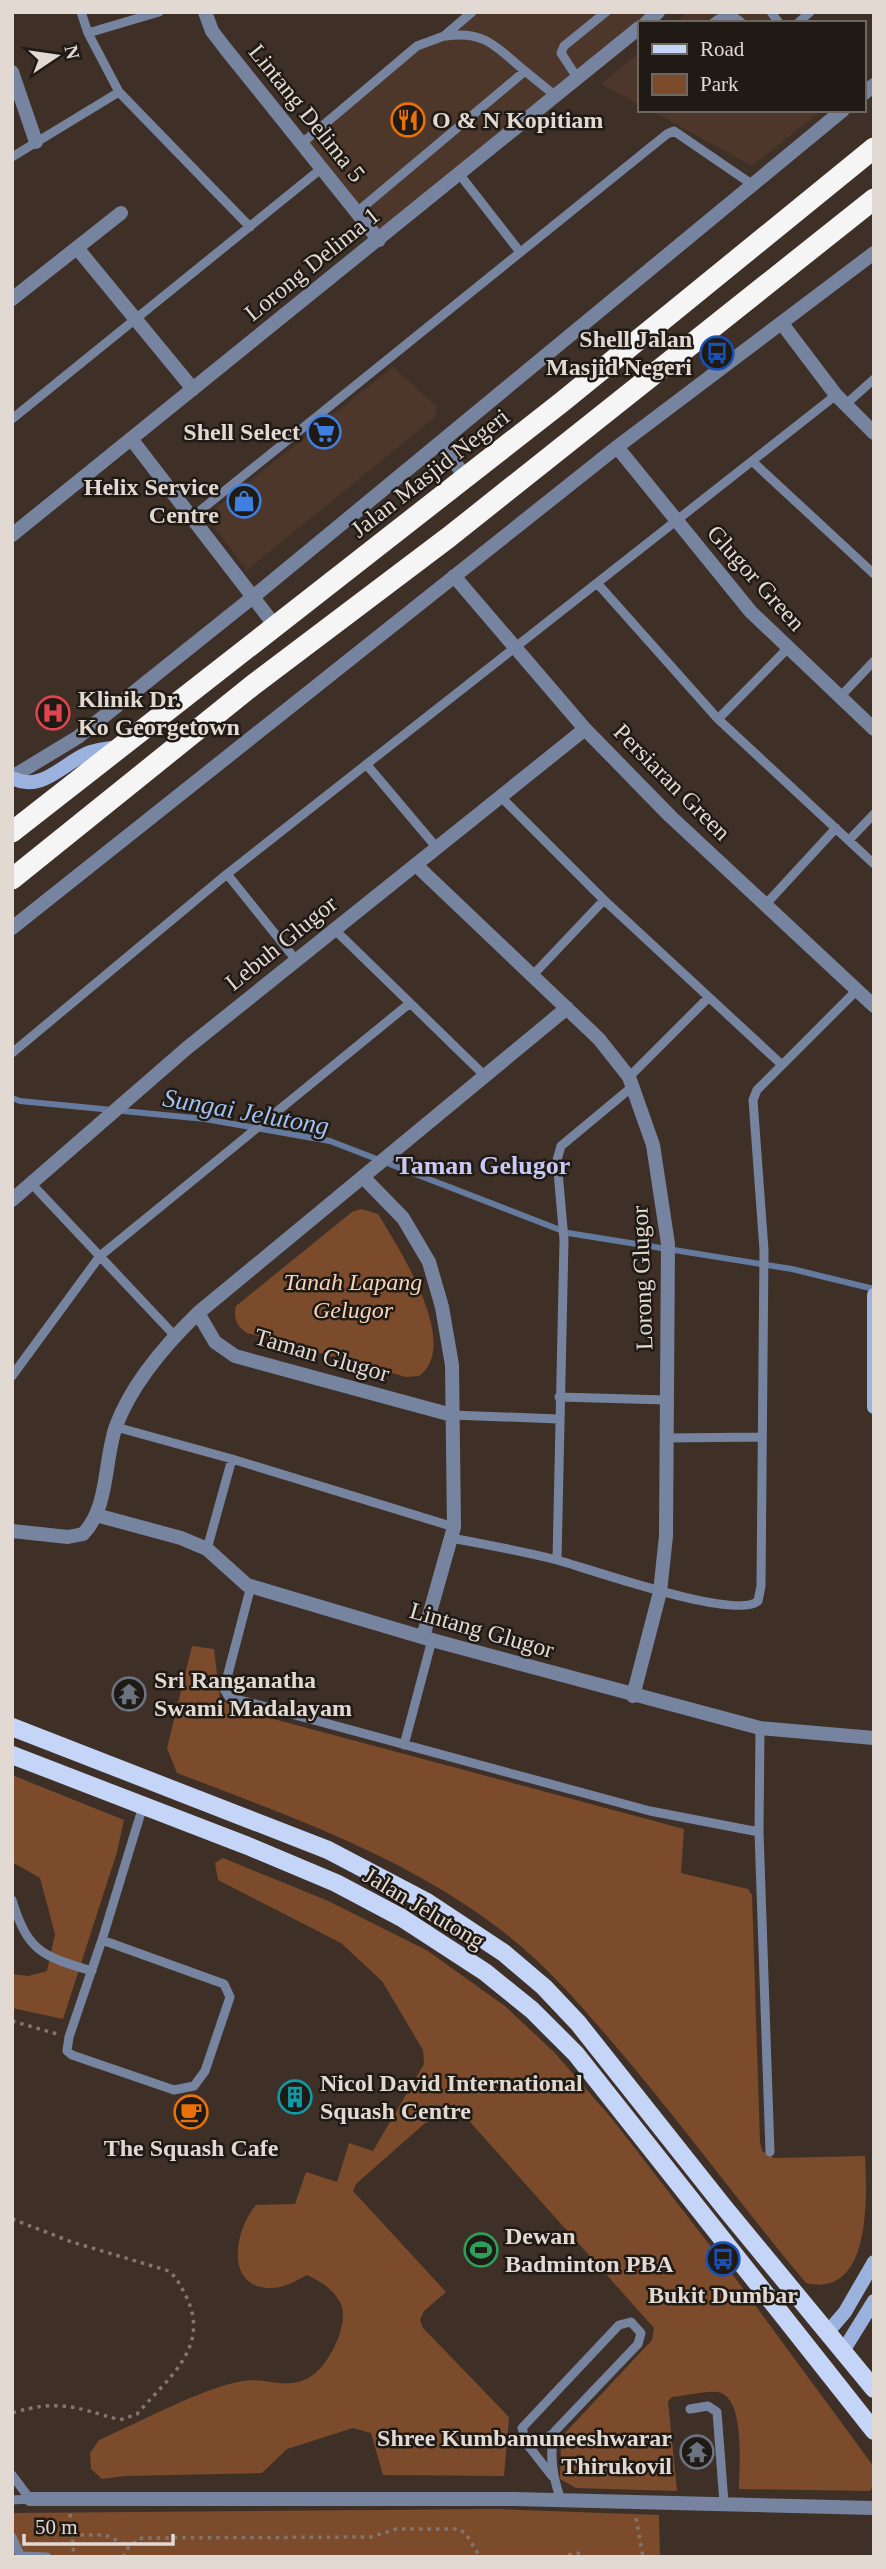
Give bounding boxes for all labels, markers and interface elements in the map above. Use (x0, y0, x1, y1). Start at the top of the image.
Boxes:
north arrow (21, 21, 91, 91)
legend (638, 21, 865, 112)
text: Road (700, 37, 745, 61)
street label: Lintang Delima 5 (244, 39, 370, 187)
text: N (60, 43, 84, 62)
text: Park (700, 72, 739, 96)
restaurant icon: O & N Kopitiam (389, 101, 427, 139)
place label: O & N Kopitiam (432, 107, 603, 133)
street label: Lorong Delima 1 (240, 202, 384, 326)
place label: Shell Jalan Masjid Negeri (546, 326, 692, 380)
bus stop icon: Shell Jalan Masjid Negeri (698, 334, 736, 372)
street label: Jalan Masjid Negeri (346, 403, 514, 543)
supermarket icon: Shell Select (305, 413, 343, 451)
place label: Shell Select (183, 419, 300, 445)
place label: Helix Service Centre (84, 474, 219, 528)
shop icon: Helix Service Centre (225, 482, 263, 520)
street label: Glugor Green (702, 520, 810, 636)
place label: Klinik Dr. Ko Georgetown (78, 686, 240, 740)
hospital icon: Klinik Dr. Ko Georgetown (34, 694, 72, 732)
street label: Persiaran Green (608, 718, 736, 846)
street label: Lebuh Glugor (220, 890, 342, 996)
water label: Sungai Jelutong (161, 1083, 331, 1141)
district label: Taman Gelugor (396, 1151, 570, 1180)
street label: Lorong Glugor (626, 1205, 658, 1351)
park label: Tanah Lapang Gelugor (284, 1269, 422, 1323)
street label: Taman Glugor (252, 1323, 392, 1387)
street label: Lintang Glugor (407, 1597, 557, 1663)
place label: Sri Ranganatha Swami Madalayam (154, 1667, 352, 1721)
temple icon: Sri Ranganatha Swami Madalayam (110, 1675, 148, 1713)
street label: Jalan Jelutong (359, 1862, 489, 1954)
place label: Nicol David International Squash Centre (320, 2070, 583, 2124)
building icon: Nicol David International Squash Centre (276, 2078, 314, 2116)
cafe icon: The Squash Cafe (172, 2093, 210, 2131)
place label: The Squash Cafe (104, 2135, 279, 2161)
place label: Dewan Badminton PBA (505, 2223, 674, 2277)
sports icon: Dewan Badminton PBA (462, 2231, 500, 2269)
bus stop icon: Bukit Dumbar (704, 2240, 742, 2278)
place label: Bukit Dumbar (648, 2282, 798, 2308)
place label: Shree Kumbamuneeshwarar Thirukovil (377, 2425, 672, 2479)
temple icon: Shree Kumbamuneeshwarar Thirukovil (678, 2433, 716, 2471)
scale bar (24, 2502, 173, 2546)
text: 50 m (35, 2515, 78, 2539)

